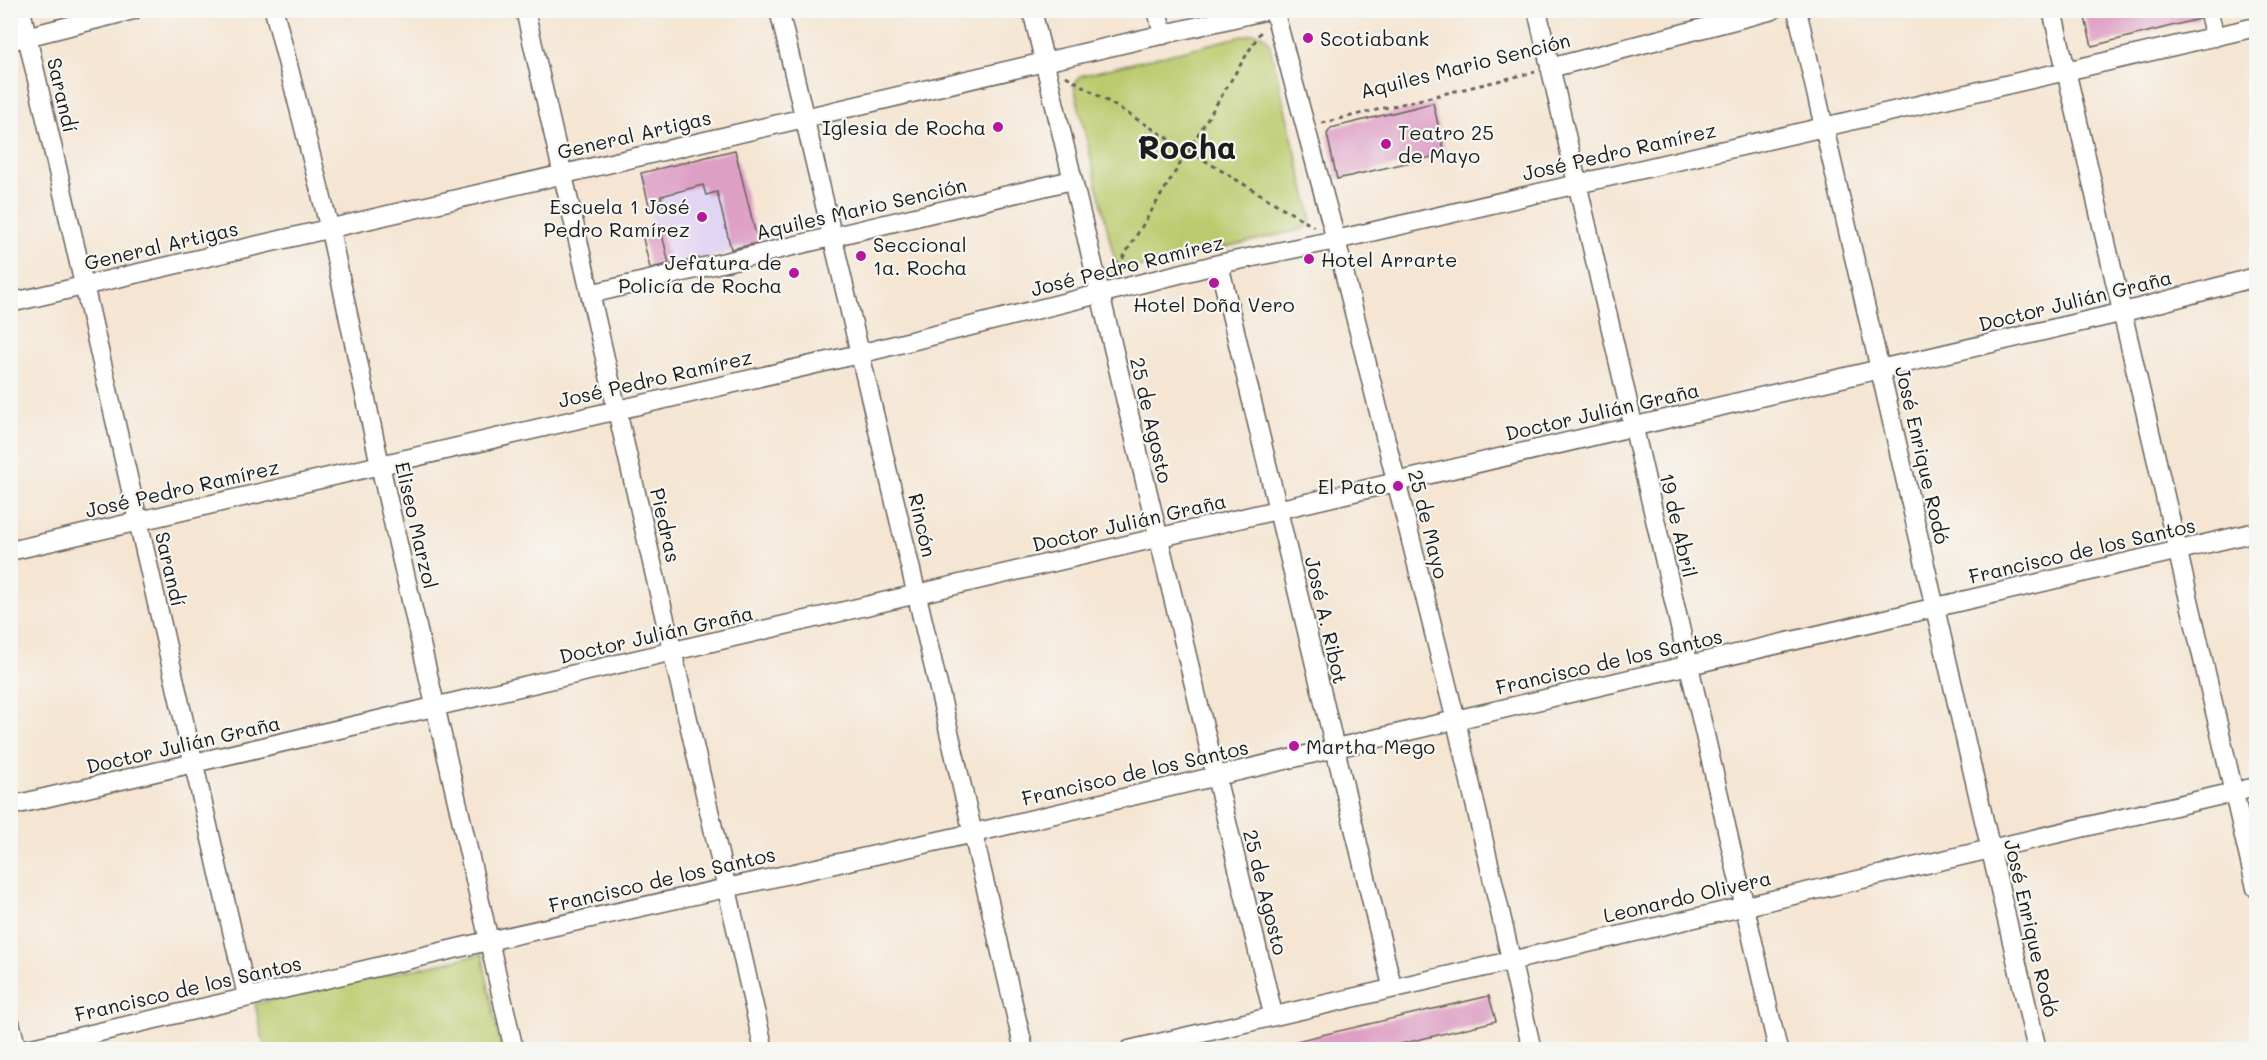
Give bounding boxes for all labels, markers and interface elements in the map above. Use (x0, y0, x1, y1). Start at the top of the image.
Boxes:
place label: Scotiabank (1320, 25, 1429, 51)
street label: Aquiles Mario Sención (1357, 26, 1573, 104)
marker: Scotiabank (1301, 31, 1315, 45)
street label: Sarandí (42, 55, 84, 135)
street label: General Artigas (555, 104, 713, 164)
place label: Iglesia de Rocha (822, 114, 986, 140)
street label: José Pedro Ramírez (1520, 116, 1718, 186)
place label: Teatro 25 de Mayo (1398, 119, 1494, 168)
marker: Iglesia de Rocha (991, 120, 1005, 134)
district label: Rocha (1138, 125, 1236, 167)
marker: Teatro 25 de Mayo (1379, 137, 1393, 151)
street label: Aquiles Mario Sención (753, 171, 969, 245)
place label: Escuela 1 José Pedro Ramírez (543, 193, 690, 242)
marker: Escuela 1 José Pedro Ramírez (695, 210, 709, 224)
street label: General Artigas (82, 215, 240, 275)
street label: José Pedro Ramírez (1028, 228, 1226, 302)
place label: Seccional 1a. Rocha (873, 231, 967, 280)
place label: Hotel Arrarte (1321, 246, 1457, 272)
place label: Jefatura de Policía de Rocha (618, 249, 782, 298)
marker: Seccional 1a. Rocha (854, 249, 868, 263)
marker: Hotel Arrarte (1302, 252, 1316, 266)
street label: Doctor Julián Graña (1976, 263, 2174, 337)
marker: Jefatura de Policía de Rocha (787, 266, 801, 280)
marker: Hotel Doña Vero (1207, 276, 1221, 290)
place label: Hotel Doña Vero (1133, 291, 1295, 317)
street label: José Pedro Ramírez (556, 343, 754, 413)
street label: 25 de Agosto (1125, 355, 1179, 486)
street label: José Enrique Rodó (1890, 363, 1956, 547)
street label: Doctor Julián Graña (1502, 376, 1702, 446)
street label: José Pedro Ramírez (83, 453, 281, 523)
street label: Eliseo Marzol (390, 459, 444, 591)
street label: 25 de Mayo (1403, 467, 1455, 581)
street label: 19 de Abril (1654, 470, 1704, 580)
place label: El Pato (1318, 473, 1386, 499)
marker: El Pato (1391, 479, 1405, 493)
street label: Piedras (645, 485, 687, 565)
street label: Doctor Julián Graña (1029, 487, 1229, 557)
street label: Rincón (903, 491, 943, 559)
street label: Francisco de los Santos (1966, 511, 2198, 589)
street label: Sarandí (150, 529, 192, 609)
street label: José A. Ribot (1300, 554, 1354, 686)
street label: Doctor Julián Graña (556, 599, 756, 669)
street label: Francisco de los Santos (1493, 622, 1725, 700)
street label: Doctor Julián Graña (83, 709, 283, 779)
street label: Francisco de los Santos (1019, 733, 1251, 811)
place label: Martha Mego (1306, 733, 1435, 759)
marker: Martha Mego (1287, 739, 1301, 753)
street label: 25 de Agosto (1238, 827, 1294, 958)
street label: José Enrique Rodó (1999, 836, 2065, 1020)
street label: Francisco de los Santos (546, 840, 778, 918)
street label: Leonardo Olivera (1600, 864, 1774, 928)
street label: Francisco de los Santos (72, 949, 304, 1027)

